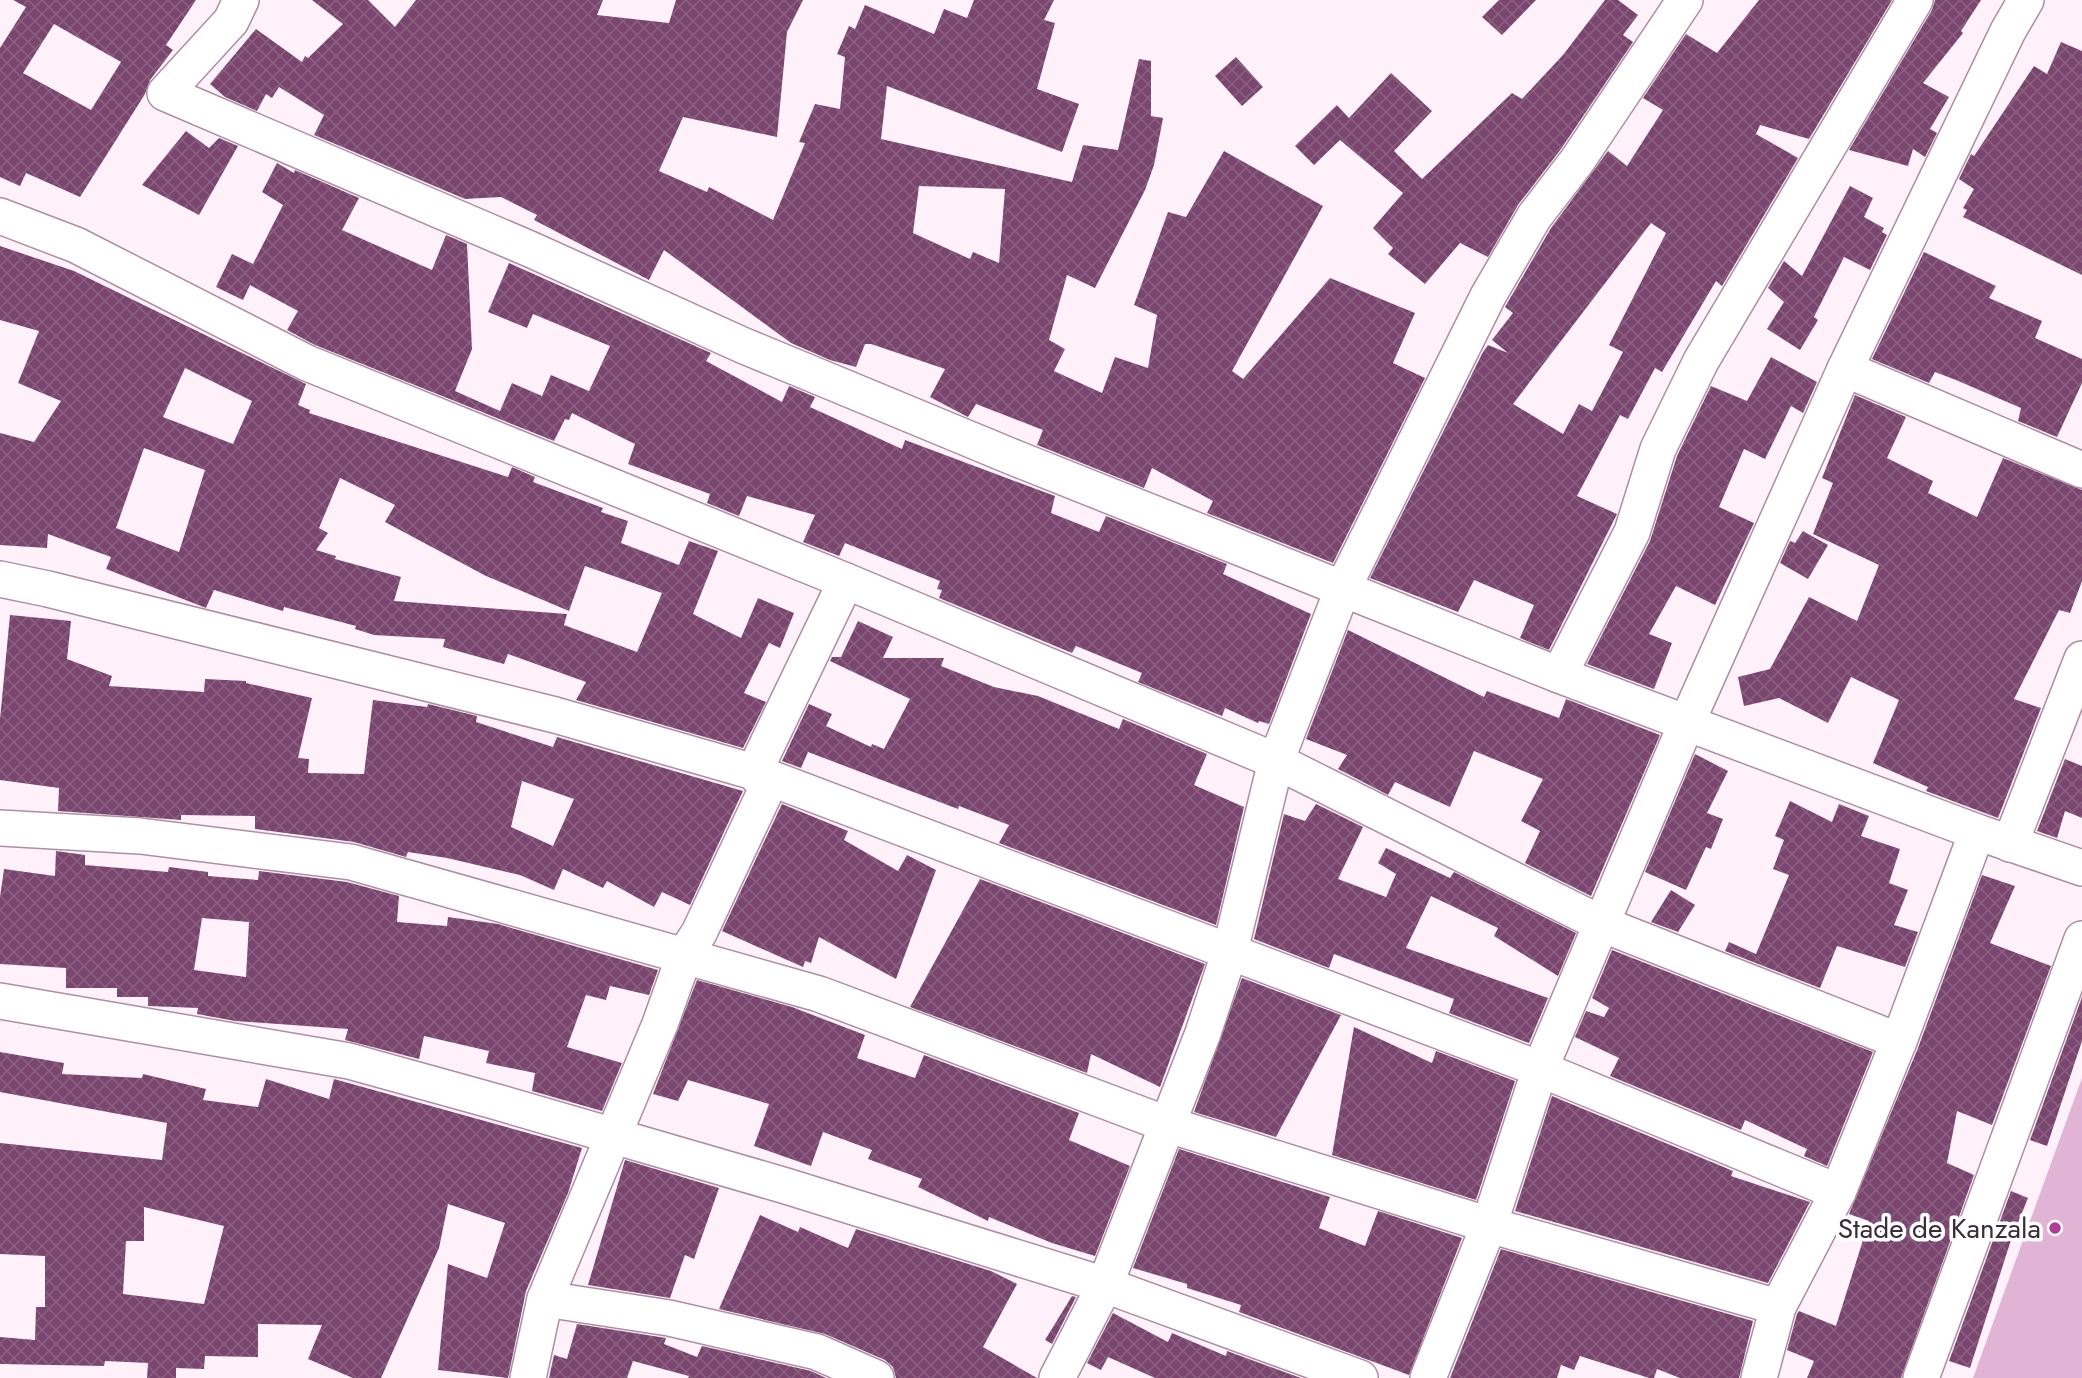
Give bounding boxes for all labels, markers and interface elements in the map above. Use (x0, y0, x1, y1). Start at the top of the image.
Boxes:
place label: Stade de Kanzala (1838, 1208, 2041, 1249)
marker: Stade de Kanzala (2047, 1220, 2063, 1236)

